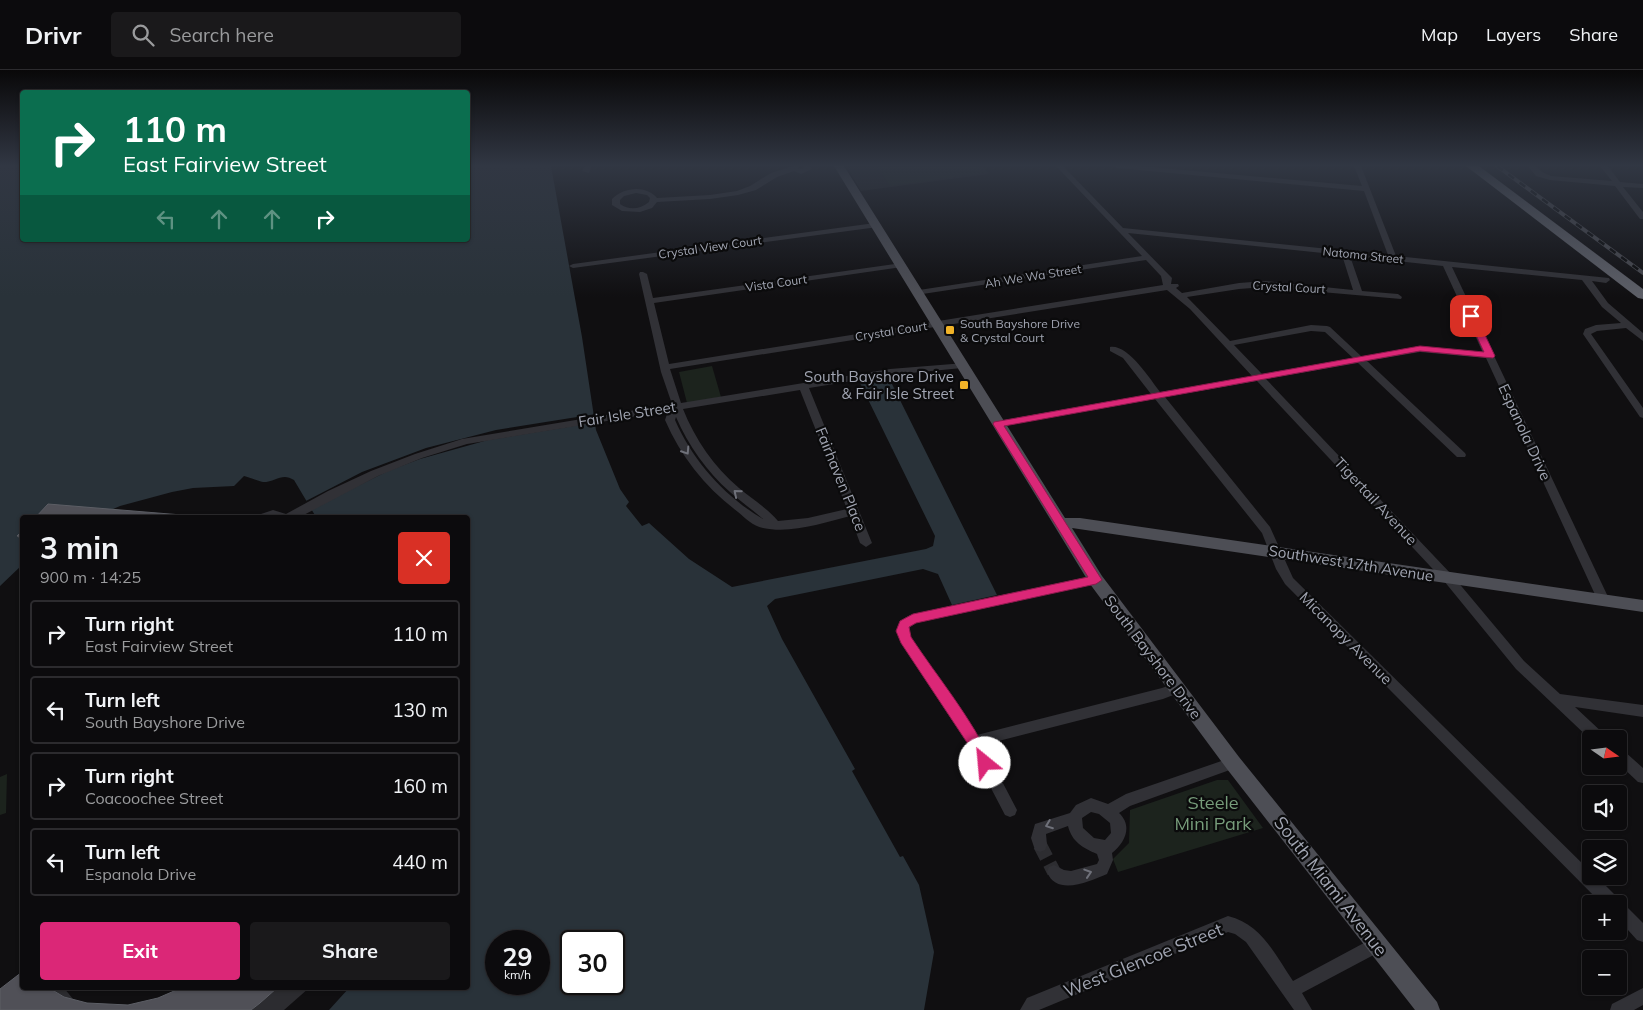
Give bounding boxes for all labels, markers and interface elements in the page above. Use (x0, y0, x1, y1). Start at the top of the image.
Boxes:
search box (111, 12, 461, 57)
text: Drivr (25, 20, 81, 50)
icon: search (129, 21, 157, 49)
text: Search here (169, 23, 274, 47)
text: Map (1421, 23, 1458, 46)
text: Layers (1486, 23, 1541, 46)
text: Share (1569, 23, 1618, 46)
text: 110 m (123, 107, 227, 151)
icon: right (40, 110, 105, 175)
text: East Fairview Street (123, 150, 327, 178)
icon: left (152, 205, 180, 233)
icon: ahead (205, 205, 233, 233)
icon: ahead (258, 205, 286, 233)
icon: right (311, 205, 339, 233)
street label: Crystal View Court (657, 232, 763, 262)
street label: Natoma Street (1322, 243, 1404, 267)
street label: Ah We Wa Street (984, 261, 1082, 291)
street label: Vista Court (744, 271, 808, 295)
street label: Crystal Court (1252, 278, 1326, 296)
pin (1450, 295, 1492, 337)
icon: arrive (1457, 302, 1485, 330)
place label: South Bayshore Drive & Crystal Court (960, 316, 1080, 345)
street label: Crystal Court (854, 318, 928, 344)
marker: South Bayshore Drive & Crystal Court (944, 324, 956, 336)
place label: South Bayshore Drive & Fair Isle Street (804, 367, 954, 403)
marker: South Bayshore Drive & Fair Isle Street (958, 379, 970, 391)
street label: Espanola Drive (1494, 381, 1556, 483)
street label: Fair Isle Street (577, 397, 677, 431)
street label: Fairhaven Place (812, 424, 870, 534)
one-way arrow (680, 445, 689, 455)
street label: Tigertail Avenue (1330, 453, 1422, 549)
one-way arrow (734, 490, 743, 498)
text: 3 min (40, 529, 119, 567)
button: close (398, 532, 450, 584)
street label: Southwest 17th Avenue (1267, 541, 1435, 585)
text: 900 m · 14:25 (40, 567, 141, 587)
street label: Micanopy Avenue (1296, 588, 1396, 688)
street label: South Bayshore Drive (1100, 591, 1206, 723)
text: Turn right (85, 612, 174, 636)
icon: right (42, 620, 70, 648)
text: 110 m (392, 622, 448, 646)
text: East Fairview Street (85, 636, 233, 656)
text: Turn left (85, 688, 160, 712)
icon: left (42, 696, 70, 724)
text: 130 m (392, 698, 448, 722)
text: South Bayshore Drive (85, 712, 245, 732)
north arrow (1582, 730, 1628, 775)
map controls (1582, 730, 1627, 995)
position arrow (958, 736, 1010, 788)
text: Turn right (85, 764, 174, 788)
icon: right (42, 772, 70, 800)
text: 160 m (392, 774, 448, 798)
button: sound (1582, 785, 1627, 830)
text: Coacoochee Street (85, 788, 223, 808)
park label: Steele Mini Park (1174, 791, 1252, 835)
street label: South Miami Avenue (1269, 811, 1393, 961)
one-way arrow (1045, 819, 1054, 829)
text: Turn left (85, 840, 160, 864)
button: layers (1582, 840, 1627, 885)
icon: left (42, 848, 70, 876)
text: 440 m (392, 850, 448, 874)
text: Espanola Drive (85, 864, 196, 884)
one-way arrow (1084, 869, 1092, 879)
button: + (1582, 895, 1627, 940)
street label: West Glencoe Street (1060, 918, 1226, 1002)
button: Exit (40, 922, 240, 980)
button: Share (250, 922, 450, 980)
speed limit sign: 30 (560, 930, 625, 995)
text: 29 (502, 941, 533, 972)
button: − (1582, 950, 1627, 995)
text: km/h (504, 967, 531, 982)

